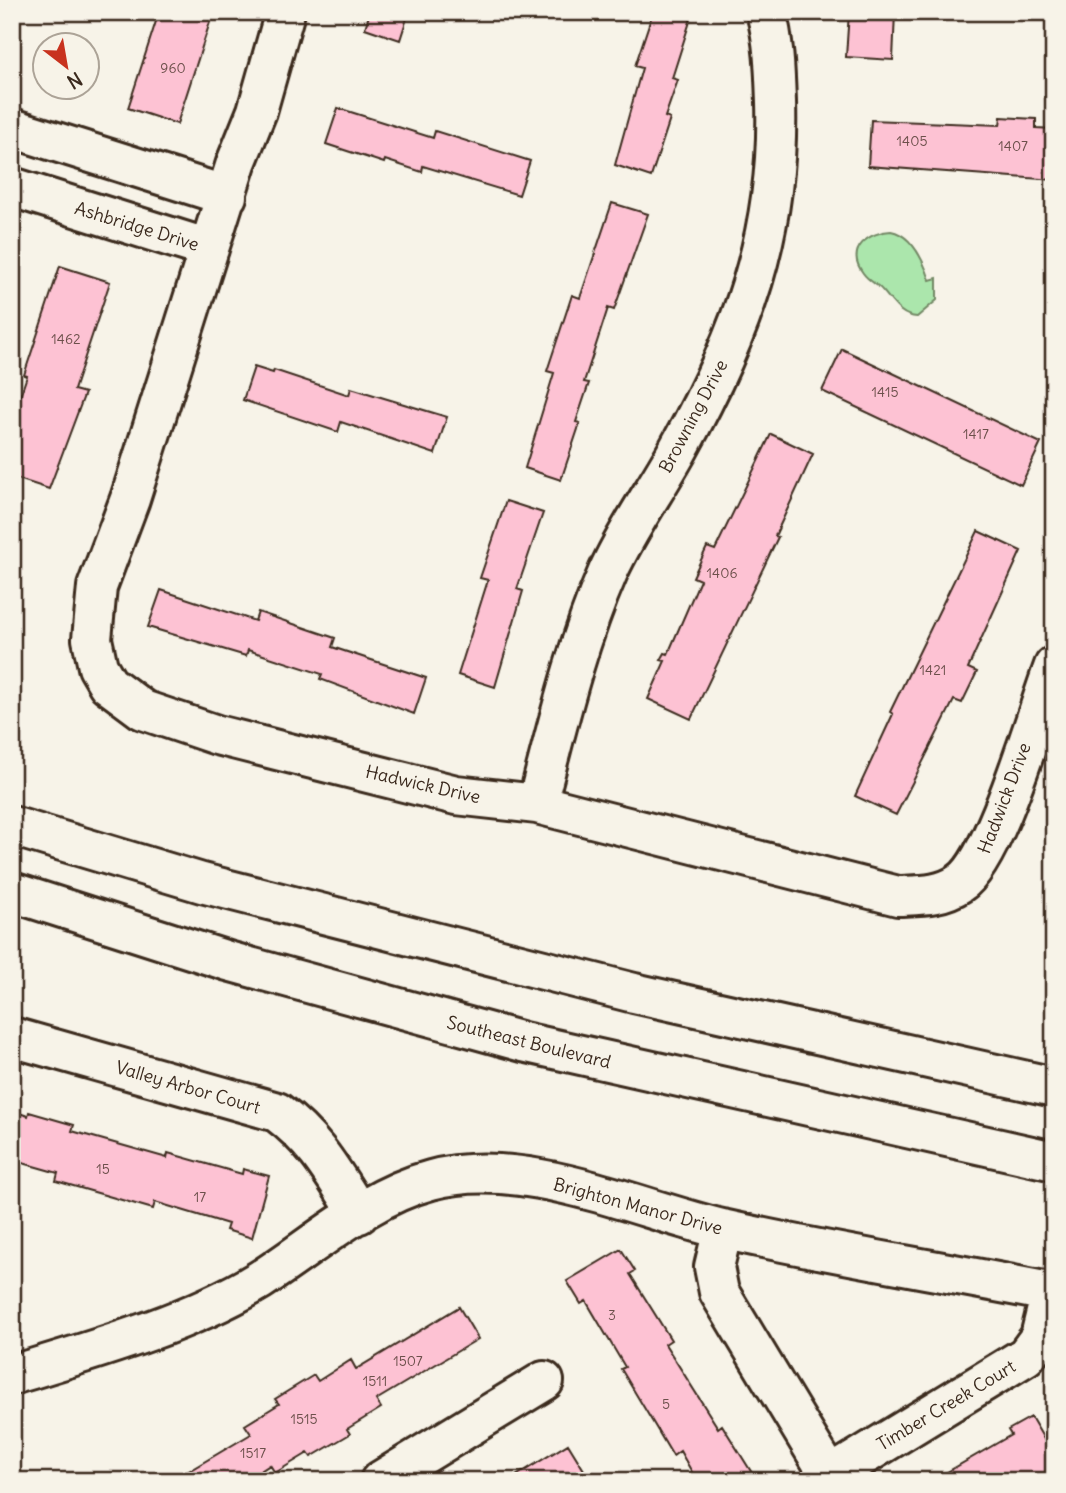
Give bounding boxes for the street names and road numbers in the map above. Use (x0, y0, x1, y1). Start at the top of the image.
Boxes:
street label: Ashbridge Drive (72, 196, 202, 256)
street label: Browning Drive (654, 355, 732, 477)
street label: Hadwick Drive (972, 739, 1036, 857)
street label: Hadwick Drive (363, 760, 483, 808)
street label: Southeast Boulevard (445, 1010, 614, 1074)
street label: Valley Arbor Court (113, 1055, 263, 1119)
street label: Brighton Manor Drive (551, 1172, 725, 1240)
street label: Timber Creek Court (873, 1355, 1019, 1455)

